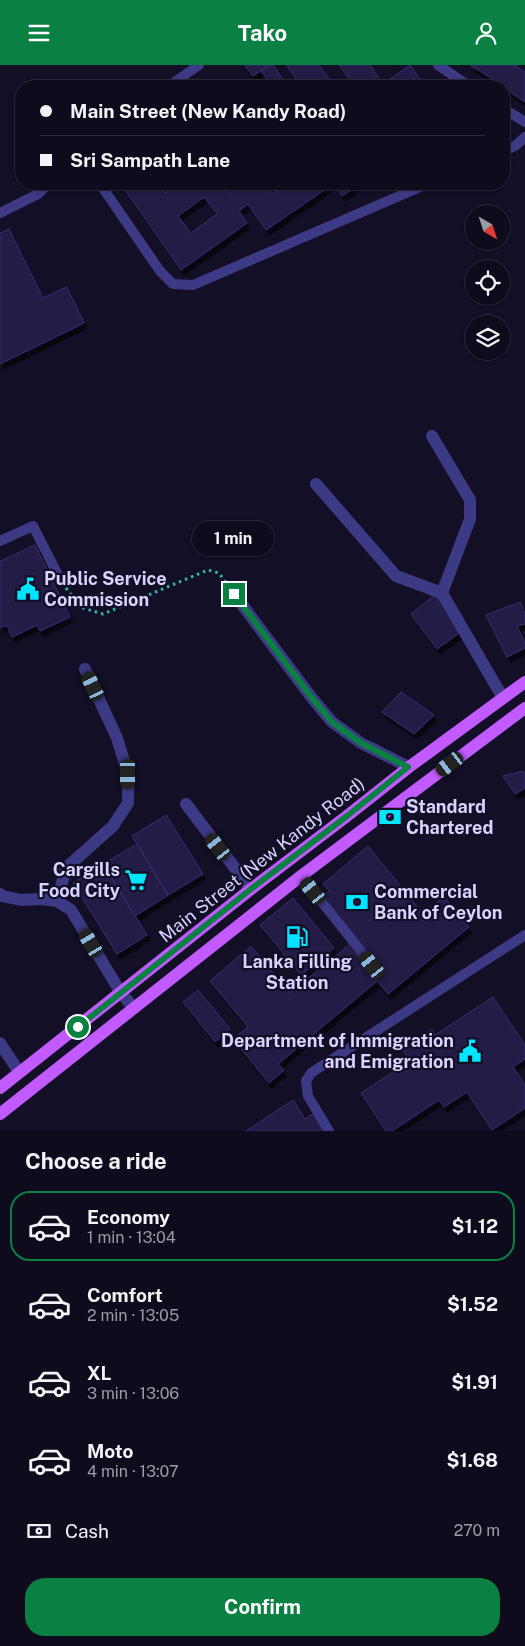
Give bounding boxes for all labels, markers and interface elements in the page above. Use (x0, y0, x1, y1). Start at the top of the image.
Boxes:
icon: menu (25, 19, 53, 47)
icon: person (472, 19, 500, 47)
text: Tako (238, 20, 287, 46)
text: Main Street (New Kandy Road) (70, 100, 346, 122)
text: Sri Sampath Lane (70, 149, 230, 171)
north arrow (465, 205, 510, 250)
map controls (465, 205, 510, 360)
button: locate (465, 260, 510, 305)
button: layers (465, 315, 510, 360)
callout: 1 min (193, 521, 275, 557)
text: 1 min (214, 529, 252, 548)
place label: Public Service Commission (44, 568, 167, 610)
public building icon: Public Service Commission (15, 576, 41, 602)
route end (223, 583, 245, 605)
car (79, 669, 106, 703)
car (433, 749, 466, 779)
car (120, 759, 135, 789)
street label: Main Street (New Kandy Road) (155, 773, 369, 946)
place label: Standard Chartered (406, 796, 493, 838)
bank icon: Standard Chartered (377, 804, 403, 830)
car (202, 831, 233, 863)
place label: Cargills Food City (38, 859, 120, 901)
supermarket icon: Cargills Food City (123, 867, 149, 893)
car (297, 875, 328, 907)
place label: Commercial Bank of Ceylon (374, 881, 503, 923)
bank icon: Commercial Bank of Ceylon (344, 889, 370, 915)
fuel station icon: Lanka Filling Station (284, 924, 310, 950)
car (76, 926, 105, 960)
car (356, 949, 387, 981)
place label: Lanka Filling Station (242, 951, 352, 993)
route start (67, 1016, 89, 1038)
place label: Department of Immigration and Emigration (221, 1030, 454, 1072)
public building icon: Department of Immigration and Emigration (457, 1038, 483, 1064)
text: Choose a ride (25, 1148, 167, 1174)
icon: car (27, 1204, 72, 1249)
text: Economy (87, 1206, 170, 1228)
text: $1.12 (452, 1215, 498, 1237)
text: 1 min · 13:04 (87, 1228, 176, 1247)
icon: car (27, 1282, 72, 1327)
text: Comfort (87, 1284, 163, 1306)
text: $1.52 (447, 1293, 498, 1315)
text: 2 min · 13:05 (87, 1306, 179, 1325)
icon: car (27, 1360, 72, 1405)
text: XL (87, 1362, 112, 1384)
text: $1.91 (451, 1371, 498, 1393)
text: 3 min · 13:06 (87, 1384, 179, 1403)
icon: car (27, 1438, 72, 1483)
text: Moto (87, 1440, 133, 1462)
text: $1.68 (447, 1449, 498, 1471)
text: 4 min · 13:07 (87, 1462, 179, 1481)
icon: cash (25, 1517, 53, 1545)
text: Cash (65, 1520, 109, 1542)
text: 270 m (454, 1521, 500, 1540)
button: Confirm (25, 1578, 500, 1636)

